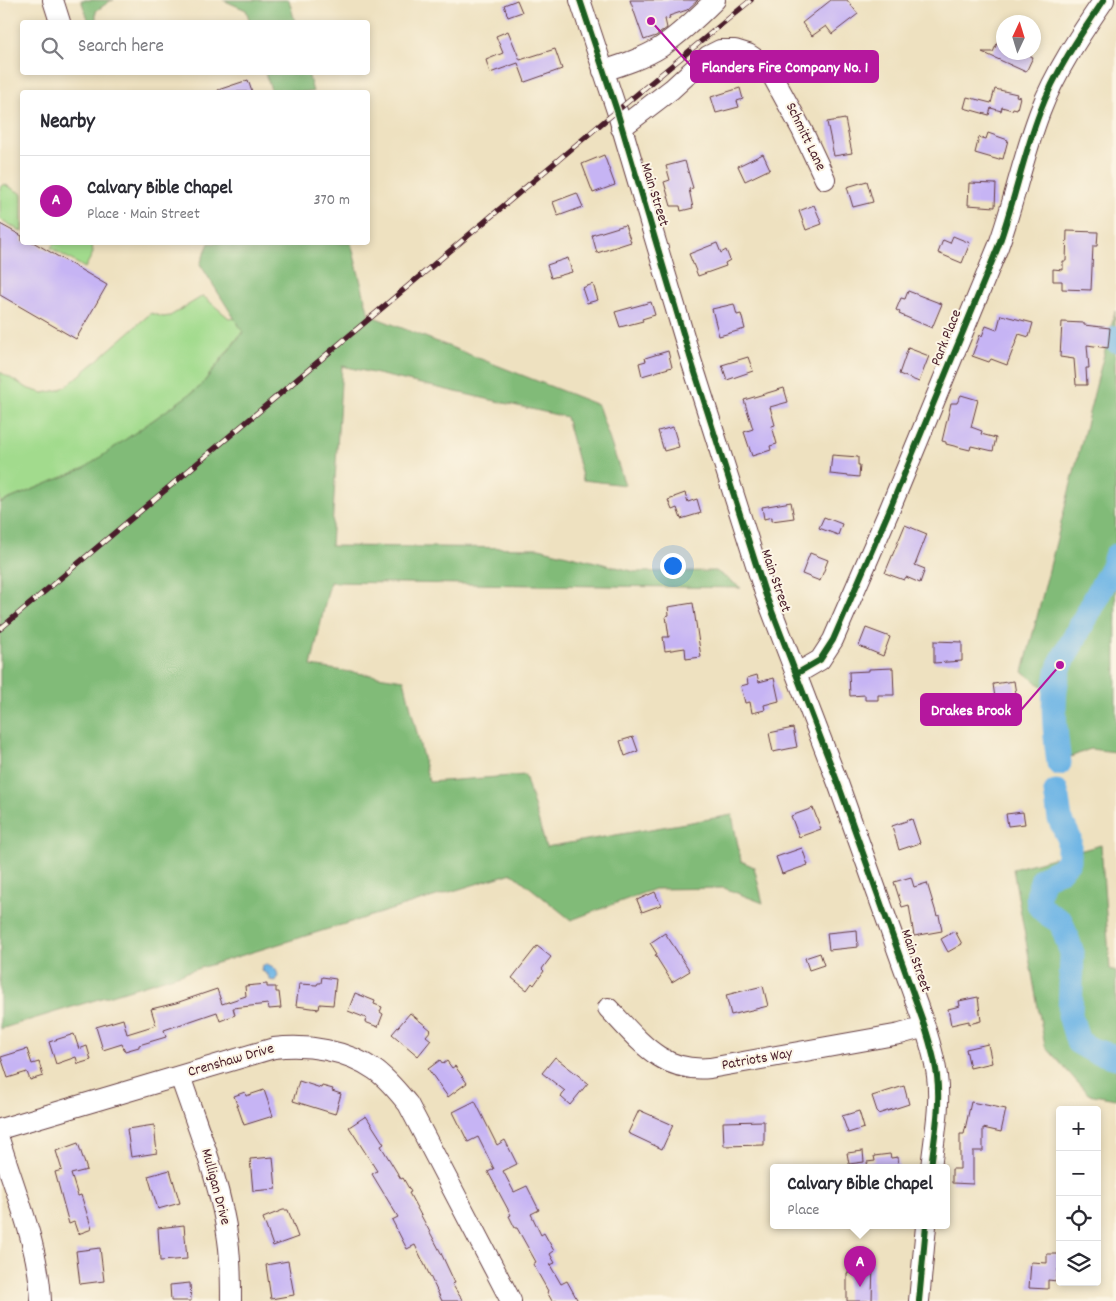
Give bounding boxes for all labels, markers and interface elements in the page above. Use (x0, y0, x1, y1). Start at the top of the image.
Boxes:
north arrow (996, 15, 1041, 60)
search box (20, 20, 370, 75)
icon: search (38, 34, 66, 62)
text: Search here (78, 34, 164, 61)
callout: Flanders Fire Company No. 1 (691, 51, 878, 82)
text: Flanders Fire Company No. 1 (702, 57, 868, 80)
street label: Schmitt Lane (779, 99, 831, 175)
text: Nearby (40, 108, 95, 138)
street label: Main Street (634, 161, 674, 230)
text: Calvary Bible Chapel (87, 176, 232, 203)
text: A (52, 189, 60, 212)
text: 370 m (313, 189, 350, 212)
text: Place · Main Street (87, 203, 200, 226)
street label: Park Place (926, 306, 968, 369)
street label: Main Street (754, 547, 796, 616)
your location (660, 553, 686, 579)
callout: Drakes Brook (921, 694, 1021, 725)
text: Drakes Brook (931, 700, 1011, 723)
street label: Main Street (894, 927, 936, 996)
street label: Crenshaw Drive (185, 1038, 277, 1084)
street label: Patriots Way (720, 1043, 795, 1077)
map controls (1056, 1106, 1101, 1286)
button: + (1056, 1106, 1101, 1151)
street label: Mulligan Drive (194, 1146, 236, 1228)
button: − (1056, 1151, 1101, 1196)
popup (770, 1164, 950, 1229)
text: Calvary Bible Chapel (787, 1172, 933, 1199)
button: locate (1056, 1196, 1101, 1241)
text: Place (787, 1199, 819, 1222)
button: layers (1056, 1241, 1101, 1286)
pin: A (844, 1246, 876, 1287)

